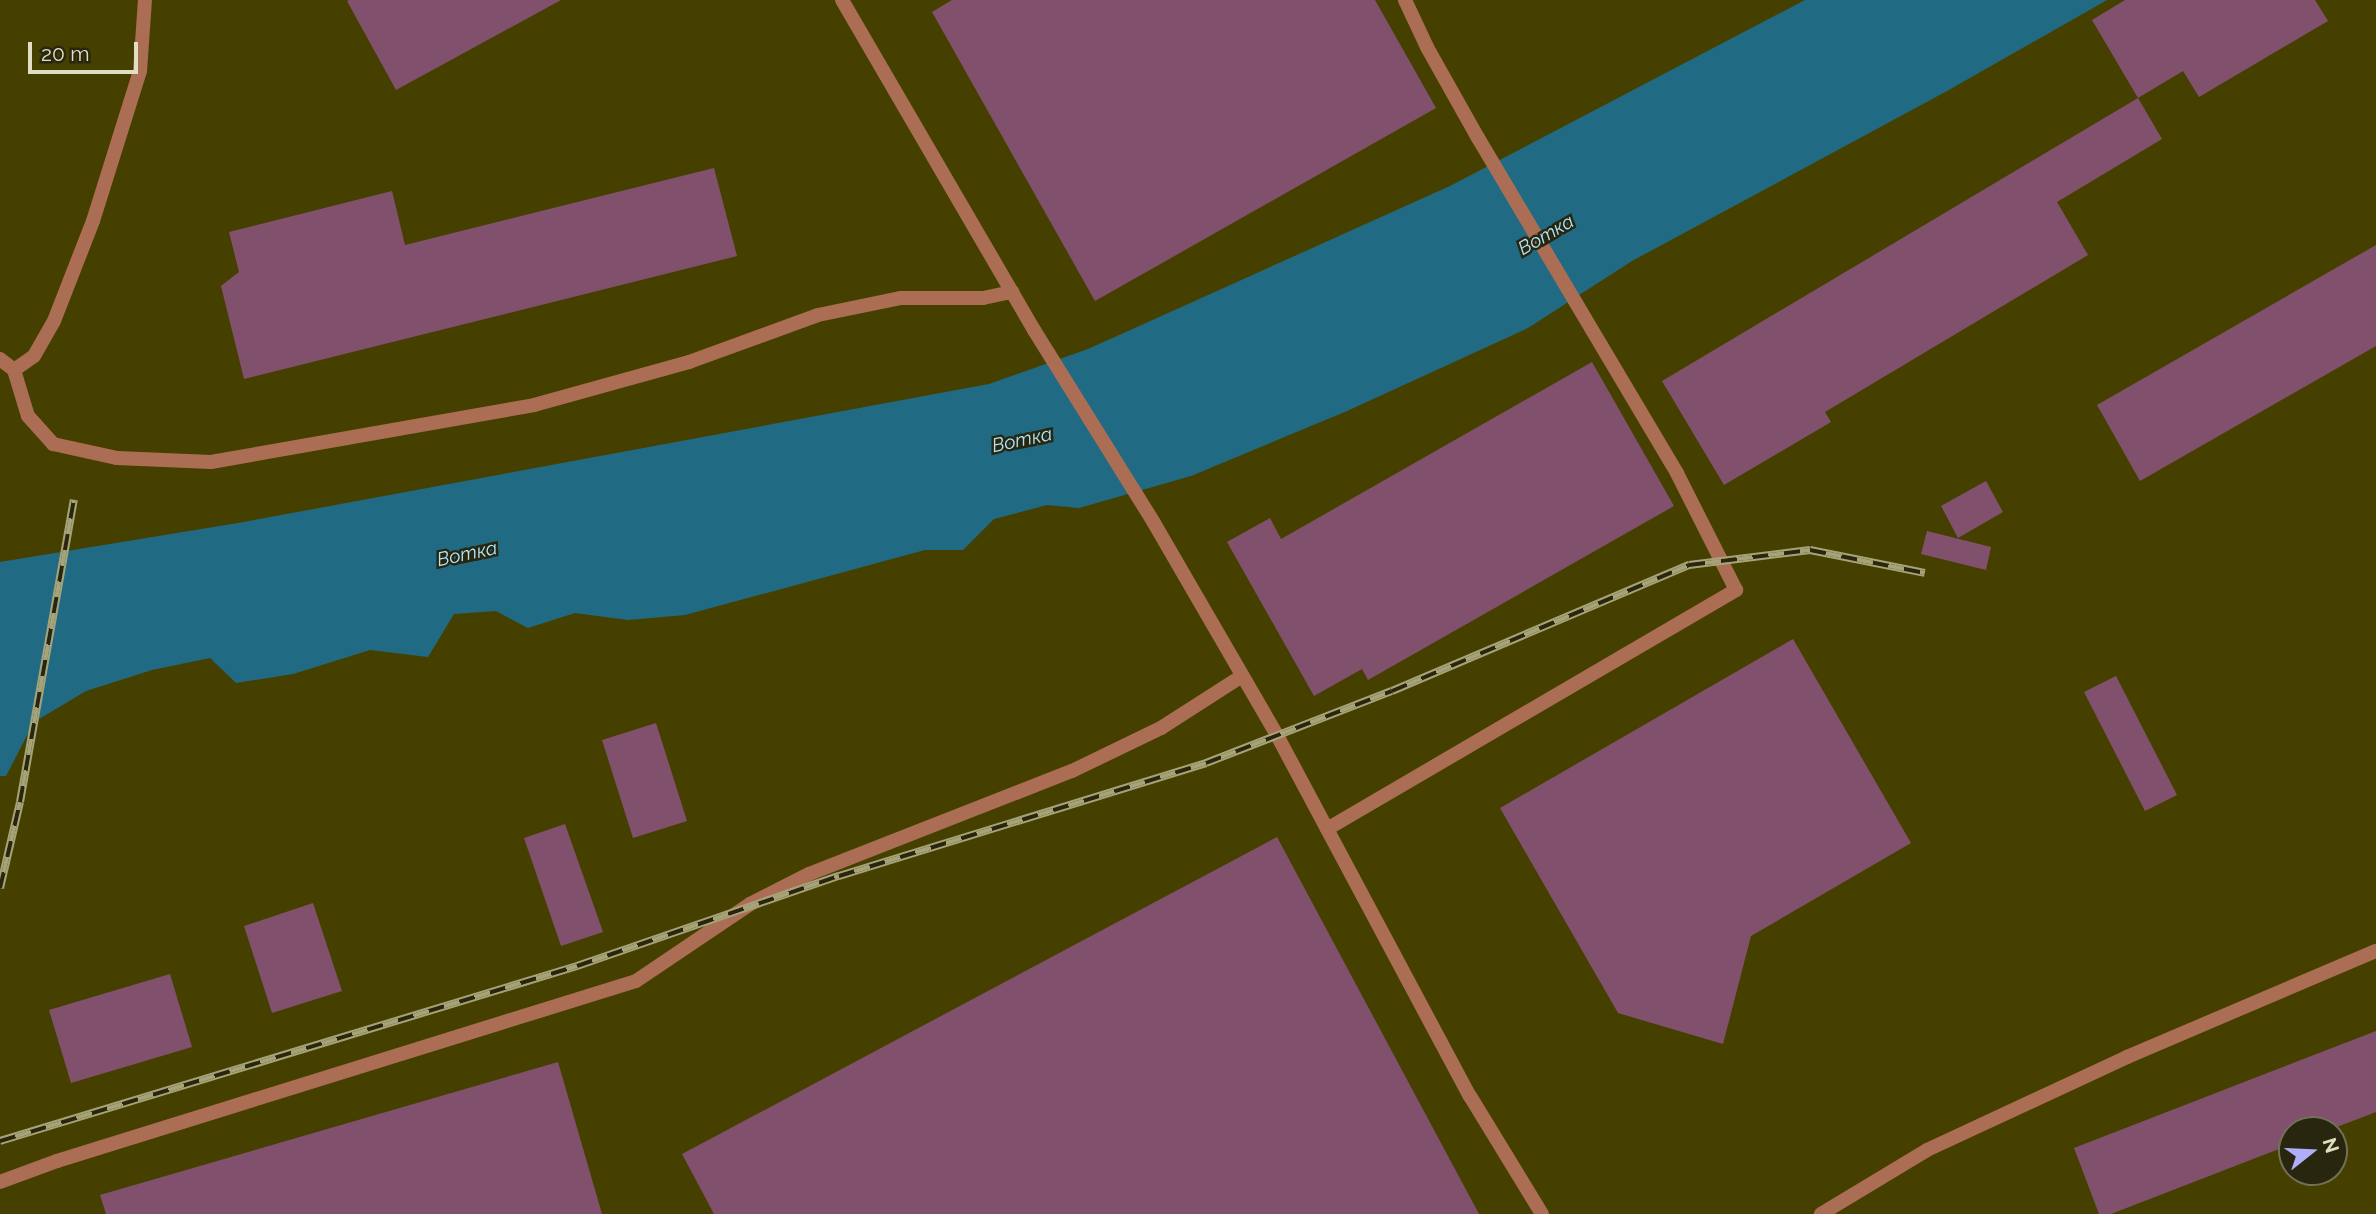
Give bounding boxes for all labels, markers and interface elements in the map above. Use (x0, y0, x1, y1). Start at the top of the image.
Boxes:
scale bar (32, 28, 142, 72)
text: 20 m (41, 41, 89, 66)
water label: Вотка (1514, 210, 1578, 260)
water label: Вотка (990, 423, 1054, 457)
water label: Вотка (435, 537, 499, 571)
north arrow (2278, 1116, 2348, 1186)
text: N (2318, 1135, 2344, 1155)

